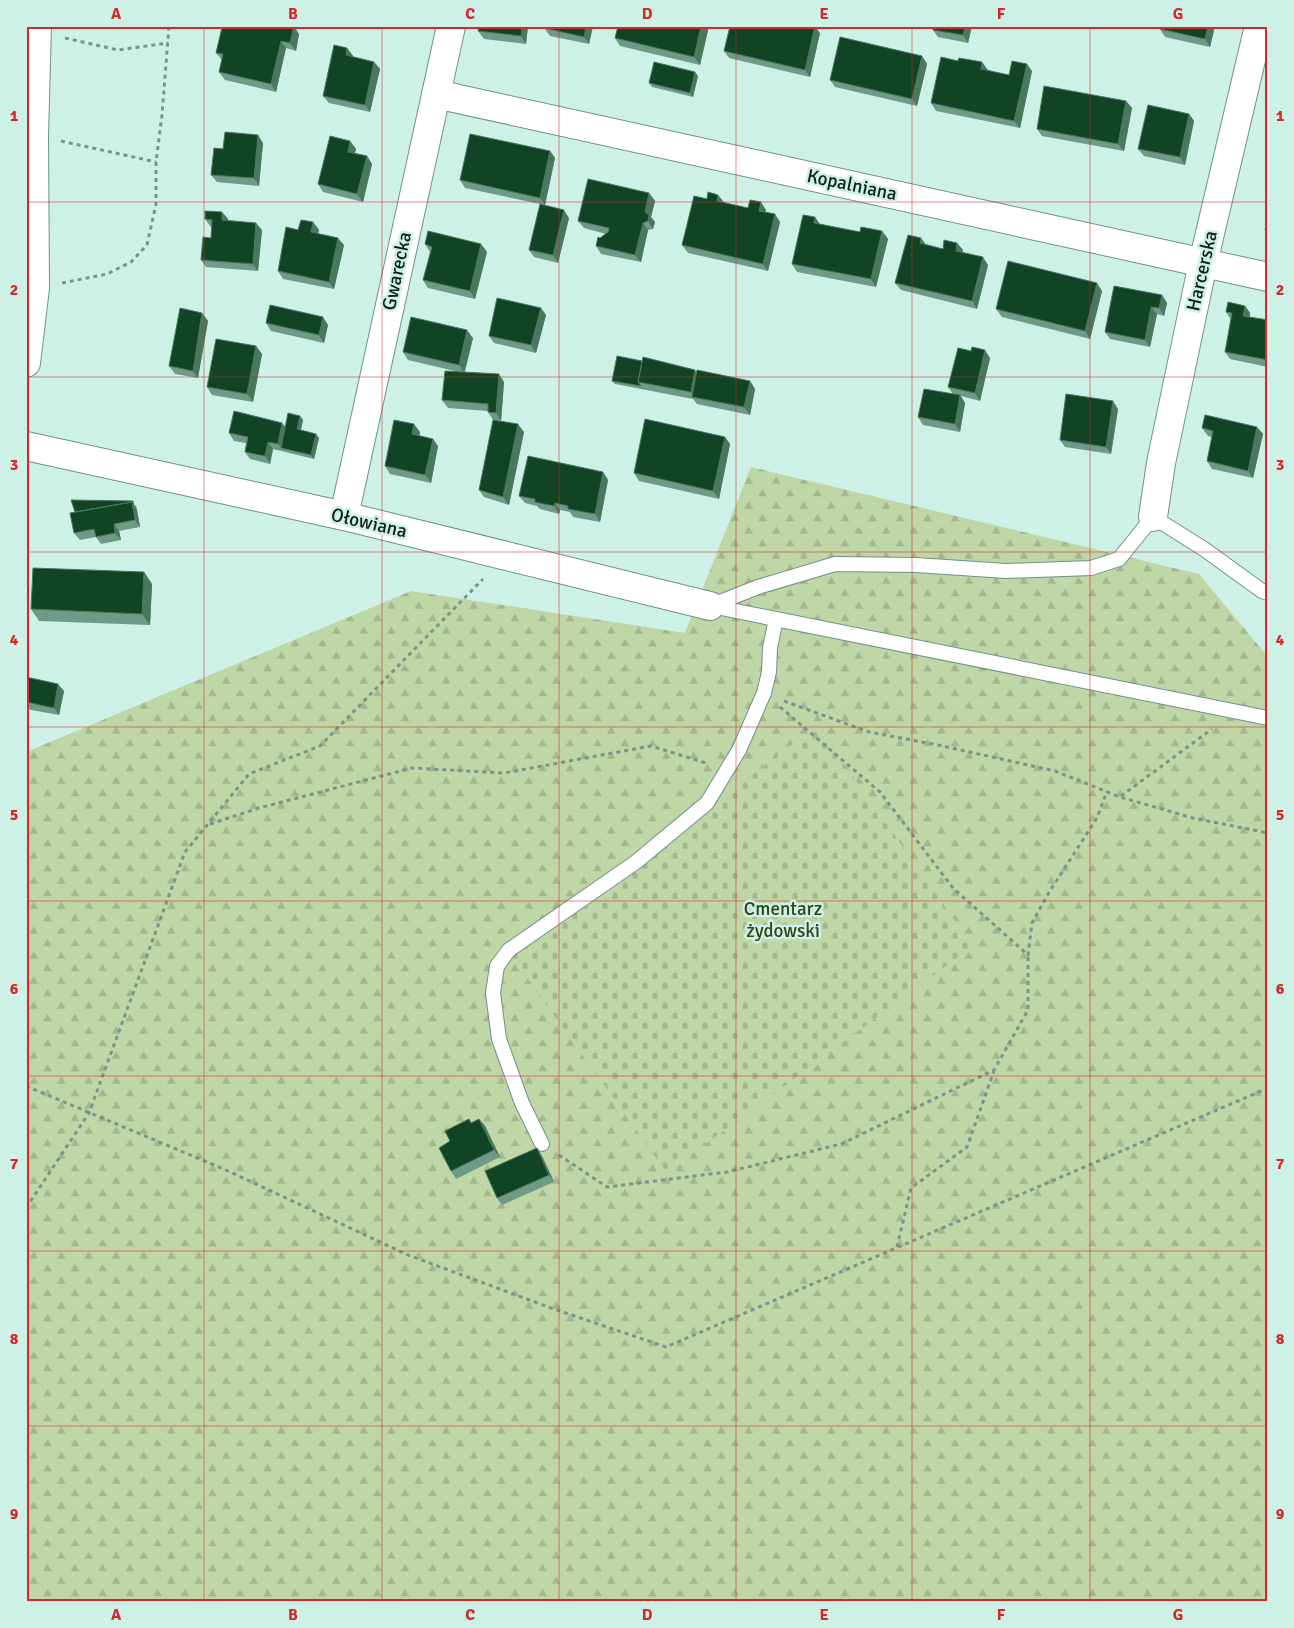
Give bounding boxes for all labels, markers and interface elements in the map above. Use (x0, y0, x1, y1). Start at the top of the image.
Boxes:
text: A (111, 4, 122, 24)
text: B (288, 4, 298, 24)
text: C (465, 4, 475, 24)
text: D (642, 4, 653, 24)
text: E (819, 4, 829, 24)
text: F (997, 4, 1006, 24)
text: G (1173, 4, 1183, 24)
text: 1 (10, 106, 19, 126)
text: 1 (1276, 106, 1285, 126)
street label: Kopalniana (805, 164, 899, 206)
street label: Harcerska (1181, 228, 1223, 314)
street label: Gwarecka (377, 230, 417, 312)
text: 2 (10, 280, 18, 300)
text: 2 (1276, 280, 1284, 300)
text: 3 (10, 455, 18, 475)
text: 3 (1276, 455, 1284, 475)
street label: Ołowiana (329, 503, 409, 543)
text: 4 (10, 630, 19, 650)
text: 4 (1276, 630, 1285, 650)
text: 5 (10, 805, 18, 825)
text: 5 (1276, 805, 1284, 825)
park label: Cmentarz żydowski (744, 897, 822, 943)
text: 6 (10, 979, 19, 999)
text: 6 (1276, 979, 1285, 999)
text: 7 (10, 1154, 19, 1174)
text: 7 (1276, 1154, 1285, 1174)
text: 8 (10, 1329, 19, 1349)
text: 8 (1276, 1329, 1285, 1349)
text: 9 (10, 1504, 19, 1524)
text: 9 (1276, 1504, 1285, 1524)
text: A (111, 1605, 122, 1625)
text: B (288, 1605, 298, 1625)
text: C (465, 1605, 475, 1625)
text: D (642, 1605, 653, 1625)
text: E (819, 1605, 829, 1625)
text: F (997, 1605, 1006, 1625)
text: G (1173, 1605, 1183, 1625)

